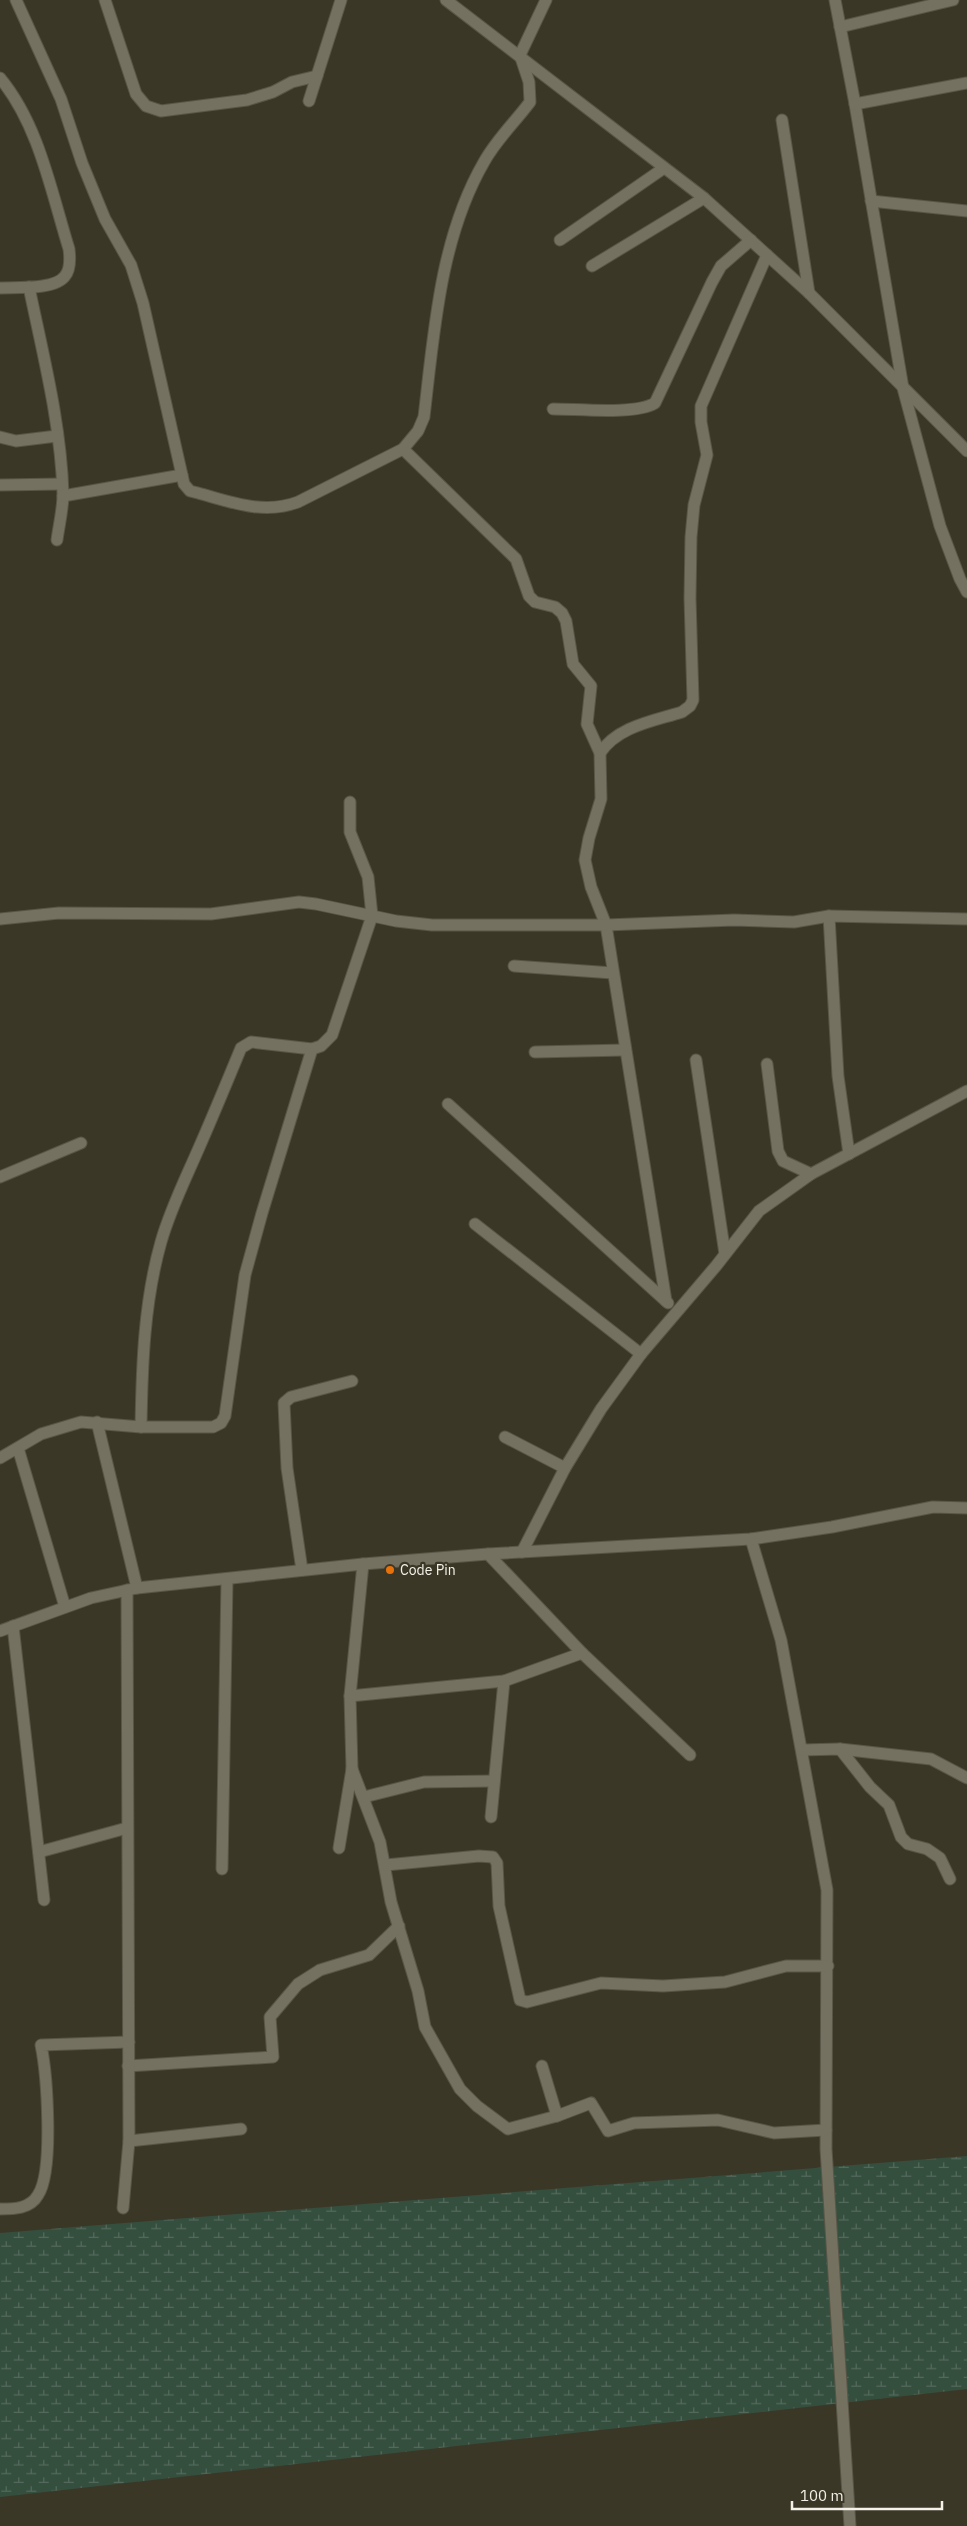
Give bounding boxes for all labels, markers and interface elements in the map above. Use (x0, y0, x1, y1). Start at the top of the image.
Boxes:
place label: Code Pin (400, 1561, 456, 1579)
marker: Code Pin (384, 1564, 396, 1576)
scale bar (792, 2478, 942, 2510)
text: 100 m (800, 2486, 844, 2505)

